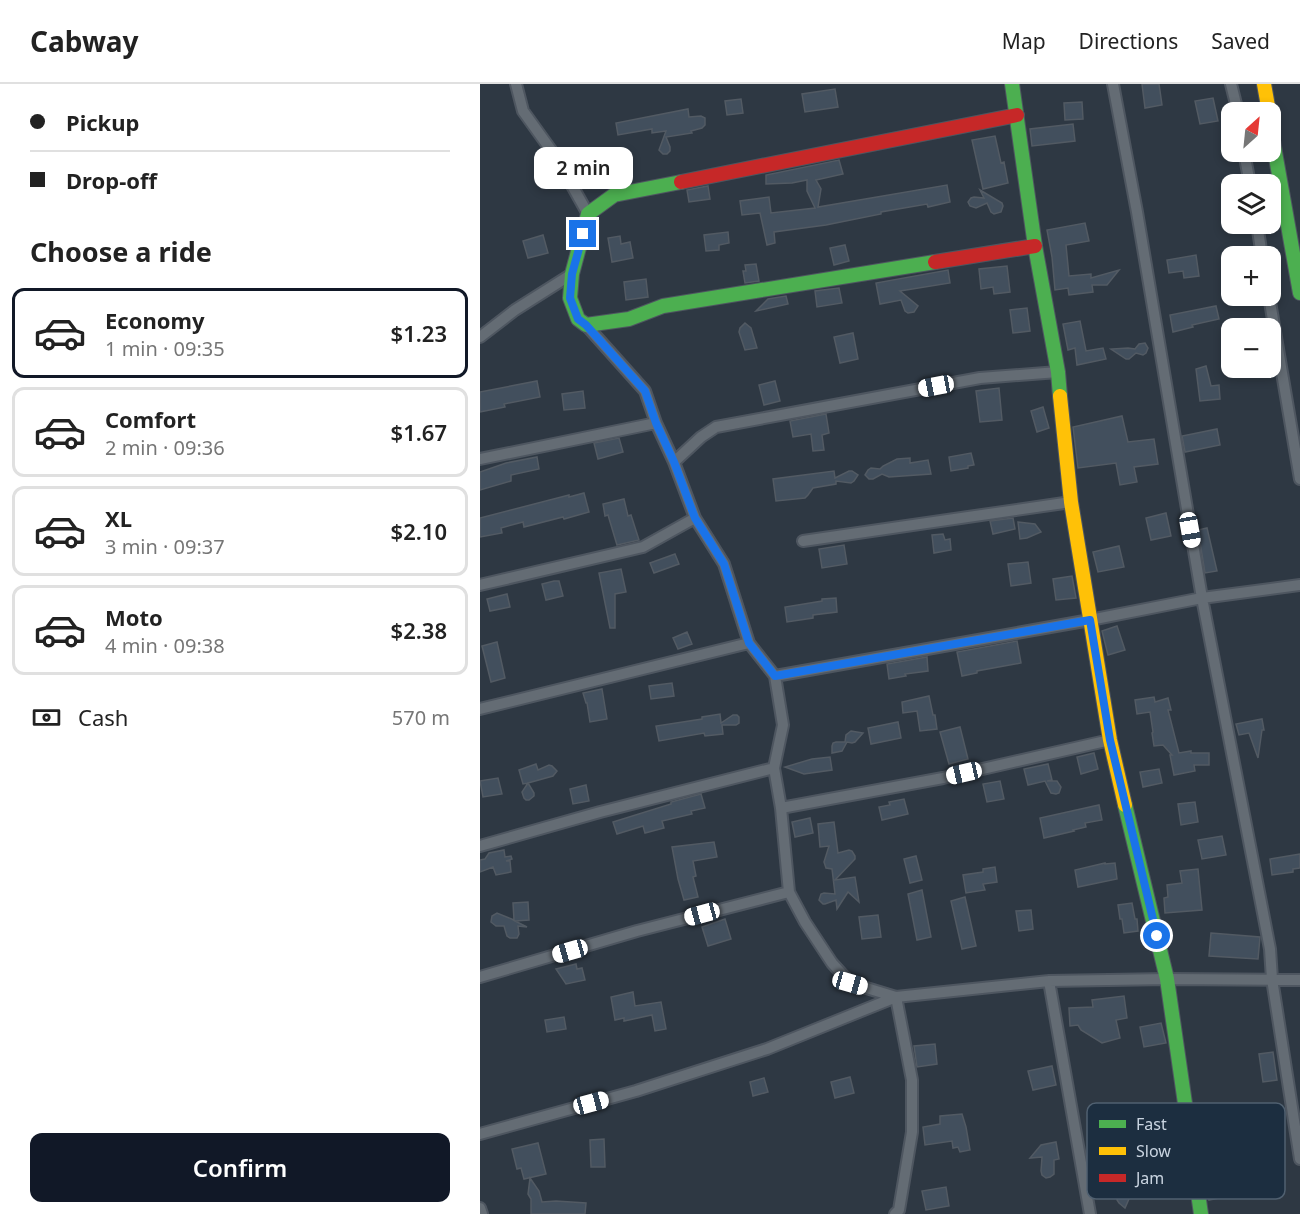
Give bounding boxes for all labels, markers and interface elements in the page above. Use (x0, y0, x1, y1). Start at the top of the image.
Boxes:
text: Cabway (30, 22, 139, 60)
text: Map (1002, 27, 1046, 55)
text: Directions (1079, 27, 1178, 55)
text: Saved (1211, 27, 1270, 55)
north arrow (1221, 102, 1281, 162)
map controls (1221, 102, 1281, 378)
text: Pickup (66, 107, 139, 137)
callout: 2 min (534, 147, 632, 189)
text: 2 min (556, 154, 611, 181)
text: Drop-off (66, 165, 157, 195)
button: layers (1221, 174, 1281, 234)
route end (569, 220, 596, 247)
text: Choose a ride (30, 233, 212, 270)
button: + (1221, 246, 1281, 306)
text: Economy (105, 305, 204, 335)
icon: car (33, 306, 87, 360)
text: $1.23 (391, 318, 447, 348)
button: − (1221, 318, 1281, 378)
text: 1 min · 09:35 (105, 335, 225, 362)
car (917, 374, 955, 398)
text: Comfort (105, 404, 196, 434)
icon: car (33, 405, 87, 459)
text: $1.67 (391, 417, 447, 447)
text: 2 min · 09:36 (105, 434, 225, 461)
text: XL (105, 503, 132, 533)
icon: car (33, 504, 87, 558)
car (1178, 511, 1202, 549)
text: $2.10 (391, 516, 447, 546)
text: 3 min · 09:37 (105, 533, 225, 560)
text: Moto (105, 602, 163, 632)
icon: car (33, 603, 87, 657)
text: $2.38 (391, 615, 447, 645)
text: 4 min · 09:38 (105, 632, 225, 659)
icon: cash (30, 701, 63, 734)
text: Cash (78, 702, 128, 732)
text: 570 m (392, 704, 450, 731)
car (944, 760, 984, 786)
car (682, 901, 722, 927)
route start (1143, 922, 1170, 949)
car (550, 937, 590, 965)
car (830, 969, 870, 997)
car (571, 1090, 611, 1116)
legend (1087, 1103, 1285, 1199)
text: Fast (1136, 1113, 1167, 1135)
button: Confirm (30, 1133, 450, 1202)
text: Slow (1136, 1140, 1171, 1162)
text: Jam (1134, 1167, 1164, 1189)

